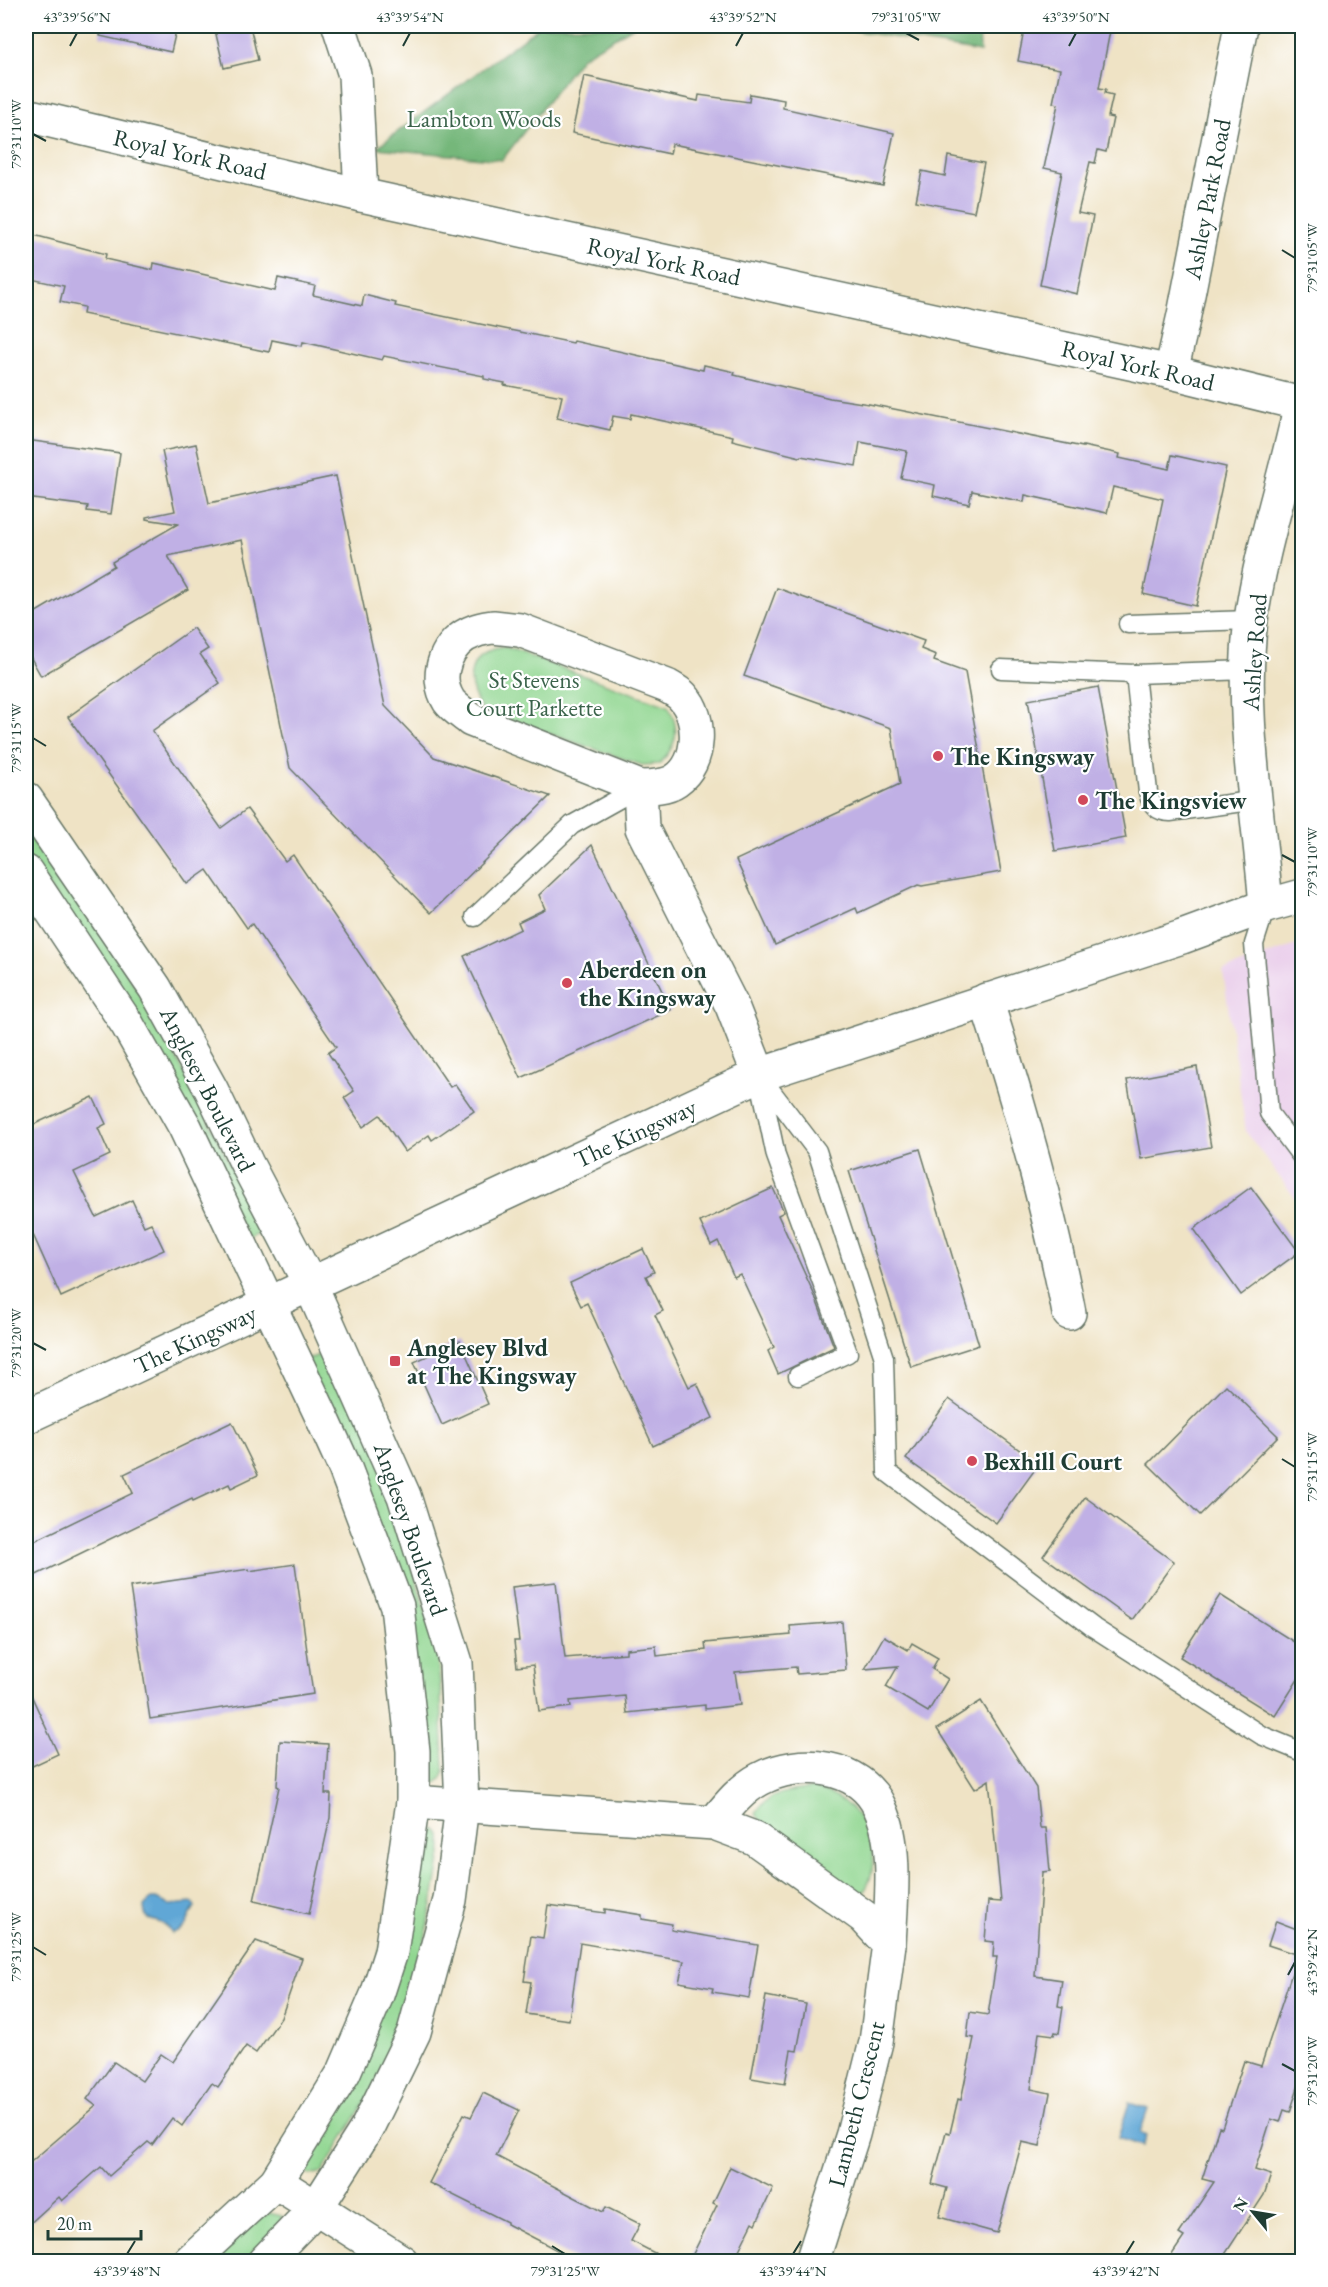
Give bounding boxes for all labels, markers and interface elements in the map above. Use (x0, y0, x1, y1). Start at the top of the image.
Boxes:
text: 43°39'56"N (43, 7, 111, 26)
text: 43°39'54"N (376, 7, 444, 26)
text: 43°39'52"N (709, 7, 777, 26)
text: 79°31'05"W (871, 7, 941, 26)
text: 43°39'50"N (1042, 7, 1110, 26)
text: 79°31'10"W (6, 99, 25, 169)
park label: Lambton Woods (407, 103, 561, 134)
street label: Ashley Park Road (1176, 115, 1238, 283)
street label: Royal York Road (110, 121, 270, 187)
text: 79°31'05"W (1302, 223, 1321, 293)
street label: Royal York Road (584, 230, 745, 293)
street label: Royal York Road (1058, 332, 1218, 398)
street label: Ashley Road (1234, 592, 1274, 713)
park label: St Stevens Court Parkette (466, 664, 602, 723)
text: 79°31'15"W (6, 703, 25, 773)
place label: The Kingsway (950, 741, 1095, 773)
marker: The Kingsway (931, 749, 945, 763)
place label: The Kingsview (1095, 785, 1247, 817)
marker: The Kingsview (1076, 793, 1090, 807)
text: 79°31'10"W (1302, 827, 1321, 897)
place label: Aberdeen on the Kingsway (578, 954, 716, 1014)
marker: Aberdeen on the Kingsway (560, 976, 574, 990)
street label: Anglesey Boulevard (153, 1000, 263, 1177)
street label: The Kingsway (569, 1091, 702, 1175)
street label: The Kingsway (129, 1297, 262, 1381)
text: 79°31'20"W (6, 1308, 25, 1378)
place label: Anglesey Blvd at The Kingsway (406, 1332, 577, 1392)
marker: Anglesey Blvd at The Kingsway (388, 1354, 402, 1368)
text: 79°31'15"W (1302, 1432, 1321, 1502)
street label: Anglesey Boulevard (367, 1437, 455, 1620)
place label: Bexhill Court (984, 1446, 1122, 1477)
marker: Bexhill Court (965, 1454, 979, 1468)
text: 79°31'25"W (6, 1912, 25, 1982)
text: 43°39'42"N (1302, 1928, 1321, 1996)
street label: Lambeth Crescent (820, 2017, 892, 2190)
text: 79°31'20"W (1302, 2036, 1321, 2106)
north arrow (1223, 2182, 1283, 2242)
text: N (1228, 2194, 1253, 2216)
scale bar (48, 2203, 141, 2241)
text: 20 m (57, 2212, 92, 2235)
text: 43°39'48"N (93, 2261, 161, 2280)
text: 79°31'25"W (530, 2261, 600, 2280)
text: 43°39'44"N (759, 2261, 827, 2280)
text: 43°39'42"N (1092, 2261, 1160, 2280)

